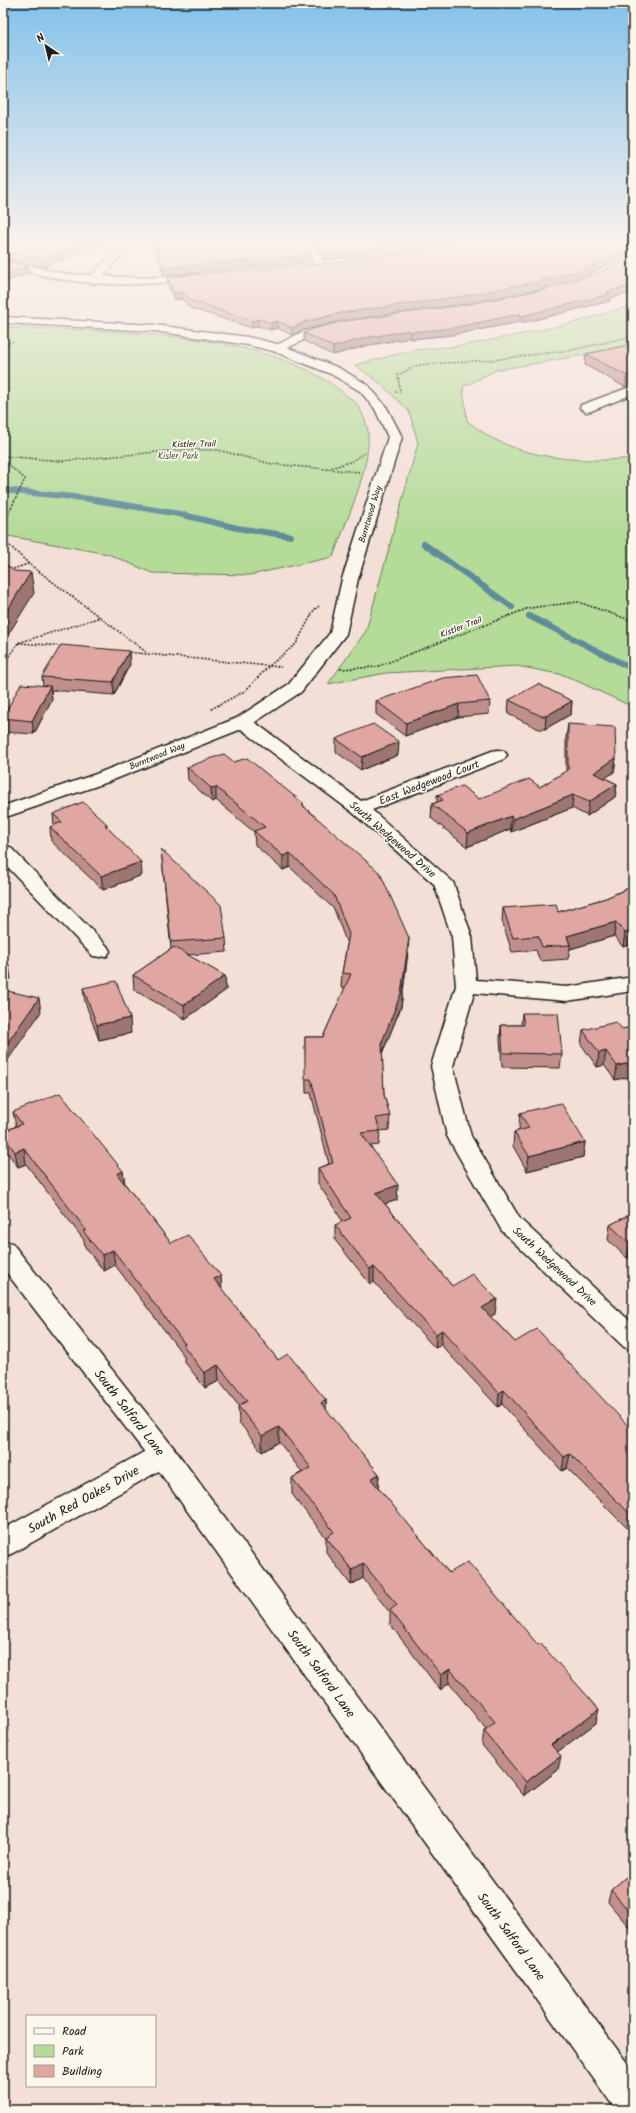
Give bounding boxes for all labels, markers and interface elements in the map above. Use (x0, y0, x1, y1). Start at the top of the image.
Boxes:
north arrow (26, 26, 66, 66)
text: N (33, 29, 49, 48)
street label: Kistler Trail (172, 437, 217, 452)
park label: Kisler Park (158, 449, 199, 464)
street label: Burntwood Way (355, 483, 387, 545)
street label: Kistler Trail (438, 612, 485, 642)
street label: Burntwood Way (127, 738, 188, 774)
street label: East Wedgewood Court (377, 755, 483, 810)
street label: South Wedgewood Drive (345, 797, 440, 883)
street label: South Wedgewood Drive (508, 1223, 601, 1311)
street label: South Salford Lane (88, 1365, 170, 1461)
street label: South Red Oakes Drive (24, 1461, 144, 1540)
street label: South Salford Lane (281, 1625, 360, 1723)
street label: South Salford Lane (471, 1888, 550, 1986)
legend (26, 2015, 156, 2087)
text: Road (62, 2022, 87, 2041)
text: Park (62, 2042, 84, 2061)
text: Building (62, 2062, 102, 2081)

